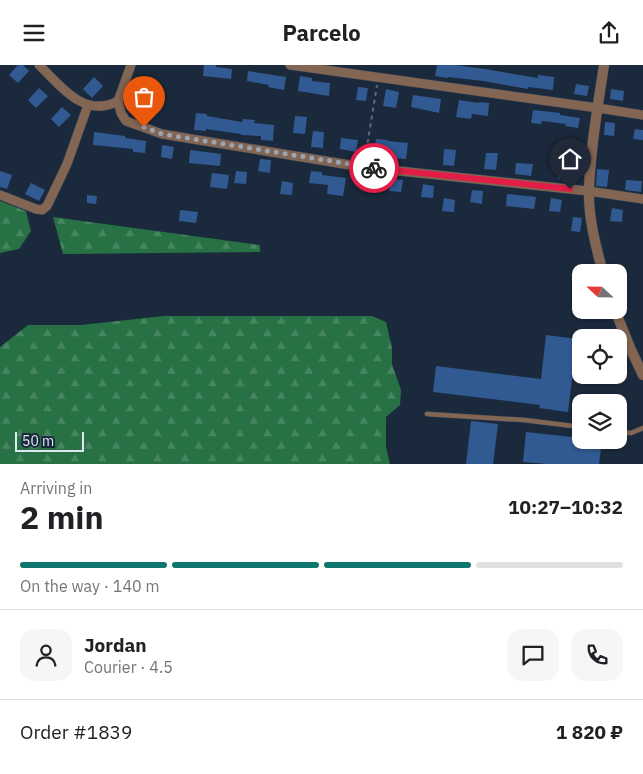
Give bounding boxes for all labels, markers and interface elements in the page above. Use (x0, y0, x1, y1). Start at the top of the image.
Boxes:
text: Parcelo (282, 18, 361, 47)
icon: menu (20, 19, 48, 47)
icon: share (595, 19, 623, 47)
pin (123, 76, 165, 127)
icon: bag (130, 83, 158, 111)
pin (549, 138, 591, 189)
courier (349, 143, 399, 193)
icon: home (556, 145, 584, 173)
icon: bike (360, 154, 388, 182)
north arrow (572, 264, 628, 319)
map controls (572, 264, 627, 449)
button: locate (572, 329, 627, 384)
button: layers (572, 394, 627, 449)
scale bar (15, 429, 84, 452)
text: 50 m (22, 432, 54, 450)
text: Arriving in (20, 478, 92, 498)
text: 10:27–10:32 (508, 495, 623, 519)
text: 2 min (20, 496, 104, 538)
text: On the way · 140 m (20, 576, 159, 596)
button: person (20, 629, 72, 681)
button: chat (507, 629, 559, 681)
button: phone (571, 629, 623, 681)
text: Jordan (84, 633, 147, 657)
text: Courier · 4.5 (84, 657, 173, 677)
text: Order #1839 (20, 720, 132, 744)
text: 1 820 ₽ (556, 720, 623, 744)

